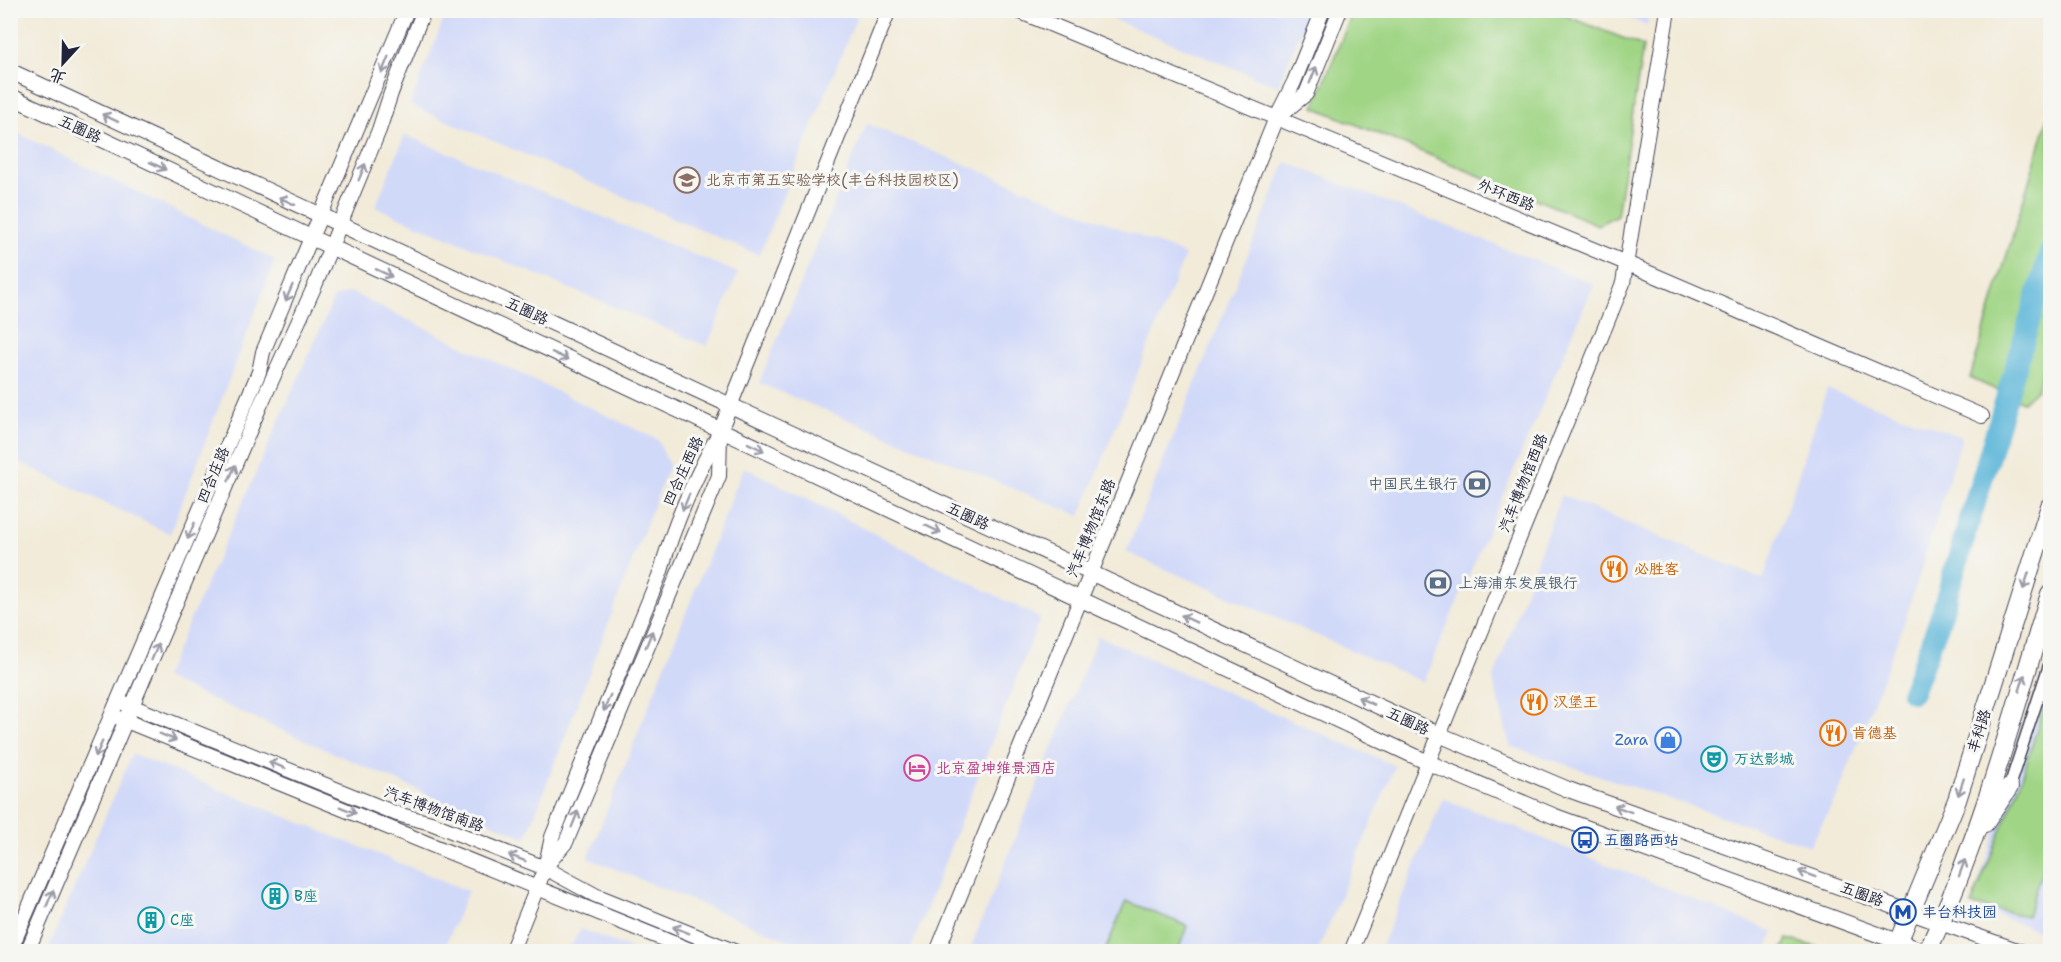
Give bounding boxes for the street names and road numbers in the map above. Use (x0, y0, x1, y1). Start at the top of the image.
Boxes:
street label: 五圈路 (55, 110, 105, 148)
street label: 外环西路 (1474, 174, 1538, 216)
street label: 五圈路 (502, 292, 552, 330)
street label: 汽车博物馆西路 (1494, 431, 1552, 535)
street label: 四合庄西路 (658, 433, 708, 509)
street label: 四合庄路 (192, 443, 234, 507)
street label: 汽车博物馆东路 (1062, 476, 1120, 580)
street label: 五圈路 (943, 497, 993, 535)
street label: 五圈路 (1383, 702, 1433, 740)
street label: 丰科路 (1963, 707, 1995, 755)
street label: 汽车博物馆南路 (381, 782, 487, 836)
street label: 五圈路 (1837, 877, 1887, 911)

